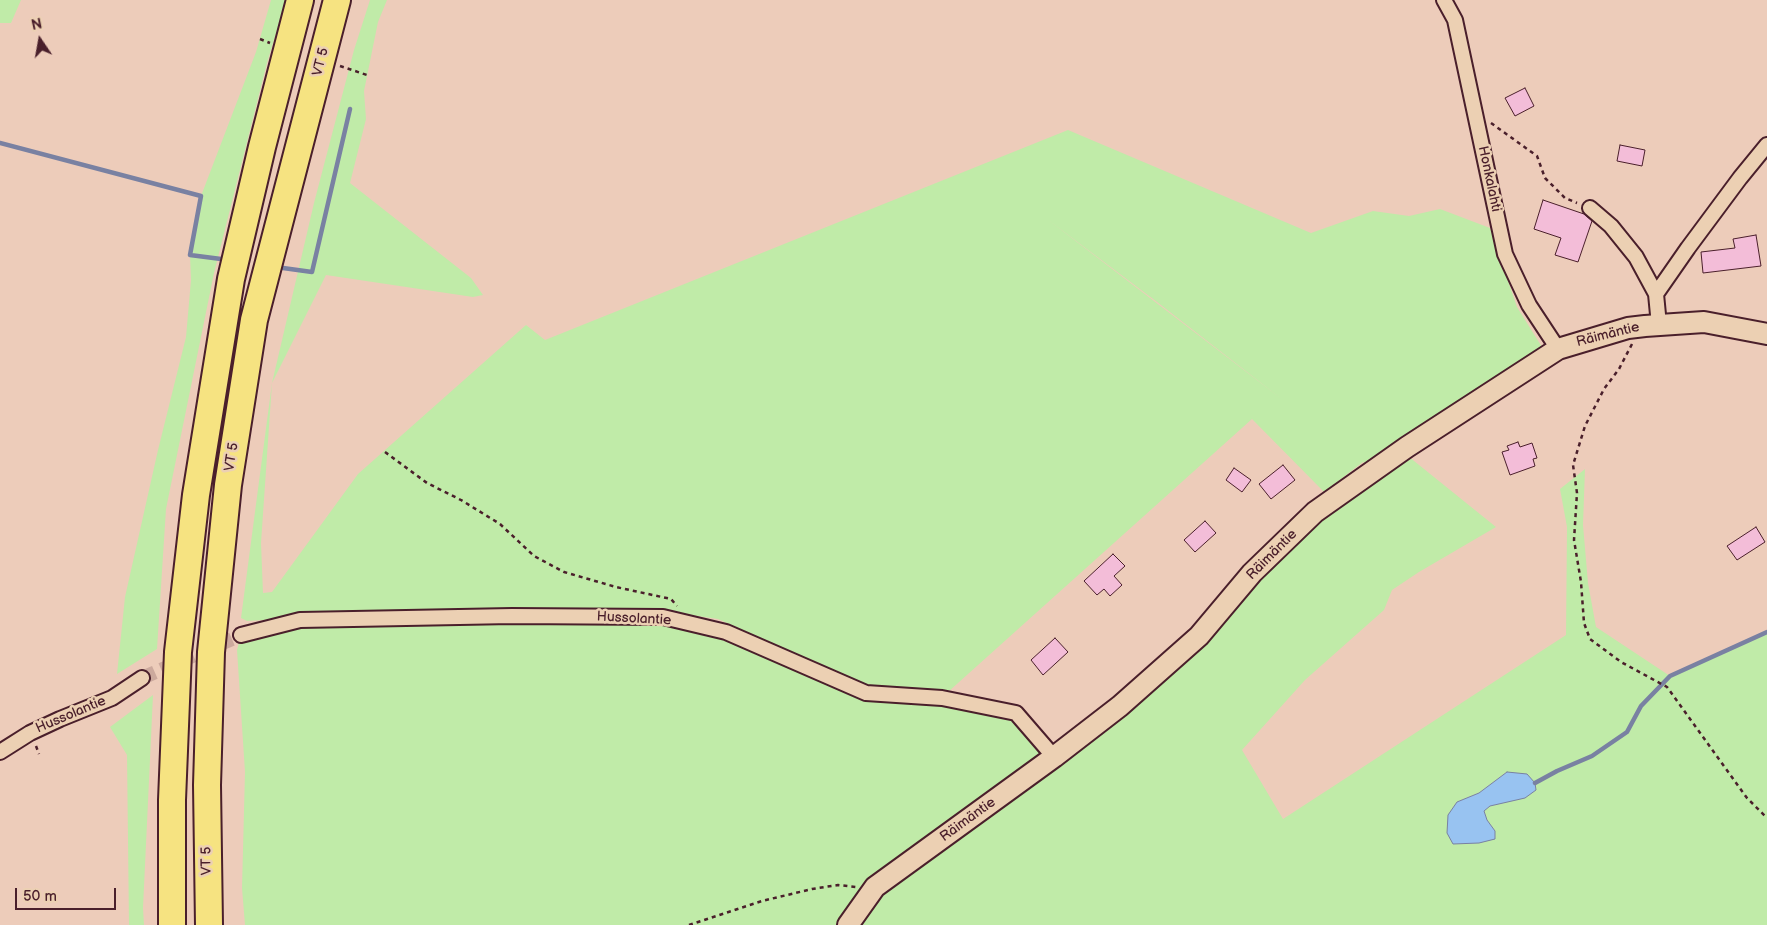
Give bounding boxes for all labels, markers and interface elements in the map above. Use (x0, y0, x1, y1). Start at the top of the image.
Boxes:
north arrow (15, 15, 65, 65)
text: N (30, 15, 44, 34)
street label: VT 5 (309, 46, 333, 78)
street label: Honkalahti (1474, 145, 1504, 213)
street label: Räimäntie (1575, 319, 1641, 351)
street label: VT 5 (221, 441, 243, 473)
street label: Räimäntie (1243, 526, 1301, 584)
street label: Hussolantie (596, 609, 672, 629)
street label: Hussolantie (33, 693, 109, 737)
street label: Räimäntie (937, 794, 999, 846)
street label: VT 5 (198, 846, 216, 876)
scale bar (18, 878, 119, 910)
text: 50 m (23, 887, 57, 906)

